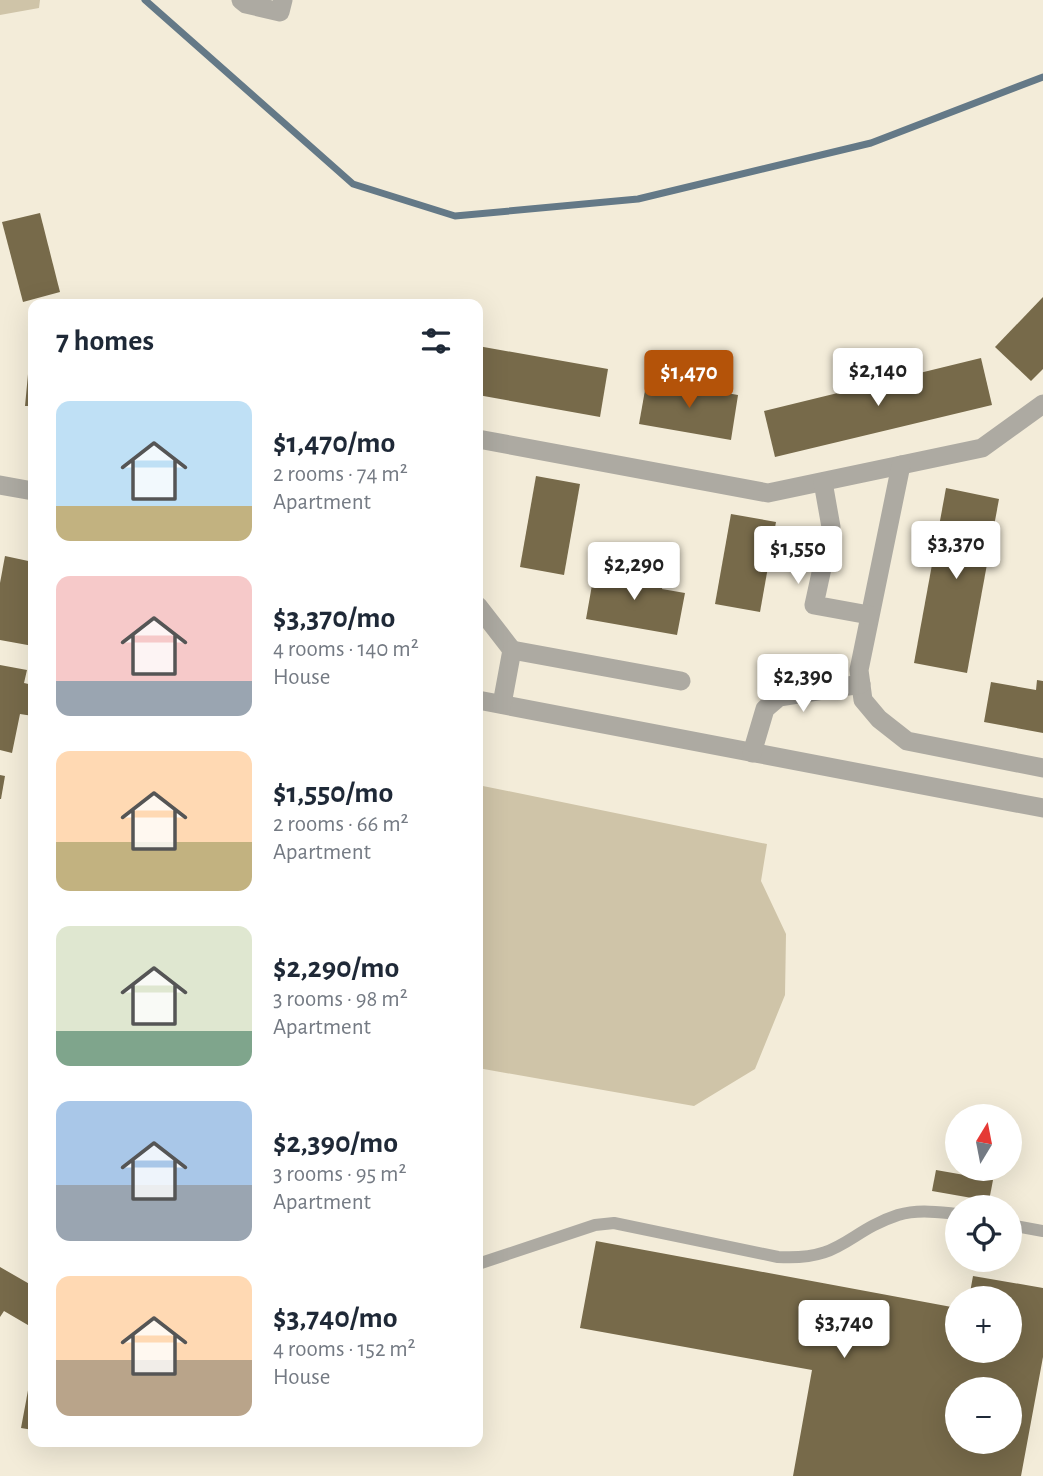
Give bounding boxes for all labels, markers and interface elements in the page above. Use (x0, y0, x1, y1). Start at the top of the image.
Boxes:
icon: filters (417, 322, 455, 360)
text: 7 homes (56, 326, 154, 356)
pin: $2,140 (821, 348, 935, 408)
pin: $1,470 (632, 350, 746, 410)
text: $2,140 (849, 359, 907, 382)
text: $1,470 (660, 361, 718, 384)
text: $1,470/mo (273, 428, 395, 458)
icon: home (112, 429, 196, 513)
text: 2 rooms · 74 m² (273, 463, 408, 486)
text: Apartment (273, 491, 371, 514)
pin: $3,370 (899, 522, 1013, 581)
pin: $1,550 (741, 526, 855, 586)
text: $3,370 (927, 532, 985, 555)
text: $1,550 (770, 537, 826, 560)
pin: $2,290 (577, 542, 691, 602)
text: $2,290 (604, 553, 664, 576)
text: $3,370/mo (273, 603, 395, 633)
icon: home (112, 604, 196, 688)
text: 4 rooms · 140 m² (273, 638, 419, 661)
pin: $2,390 (746, 654, 860, 714)
text: $2,390 (773, 665, 833, 688)
text: House (273, 666, 330, 689)
text: $1,550/mo (273, 778, 393, 808)
icon: home (112, 779, 196, 863)
text: 2 rooms · 66 m² (273, 813, 409, 836)
text: Apartment (273, 841, 371, 864)
text: $2,290/mo (273, 953, 399, 983)
icon: home (112, 954, 196, 1038)
text: 3 rooms · 98 m² (273, 988, 408, 1011)
text: Apartment (273, 1016, 371, 1039)
north arrow (945, 1104, 1022, 1181)
map controls (945, 1104, 1022, 1454)
text: $2,390/mo (273, 1128, 398, 1158)
icon: home (112, 1129, 196, 1213)
text: 3 rooms · 95 m² (273, 1163, 406, 1186)
text: Apartment (273, 1191, 371, 1214)
button: locate (945, 1195, 1022, 1272)
button: + (945, 1286, 1022, 1363)
pin: $3,740 (787, 1300, 901, 1360)
text: $3,740/mo (273, 1303, 398, 1333)
icon: home (112, 1304, 196, 1388)
text: $3,740 (814, 1311, 874, 1334)
text: 4 rooms · 152 m² (273, 1338, 416, 1361)
text: House (273, 1366, 330, 1389)
button: − (945, 1377, 1022, 1454)

